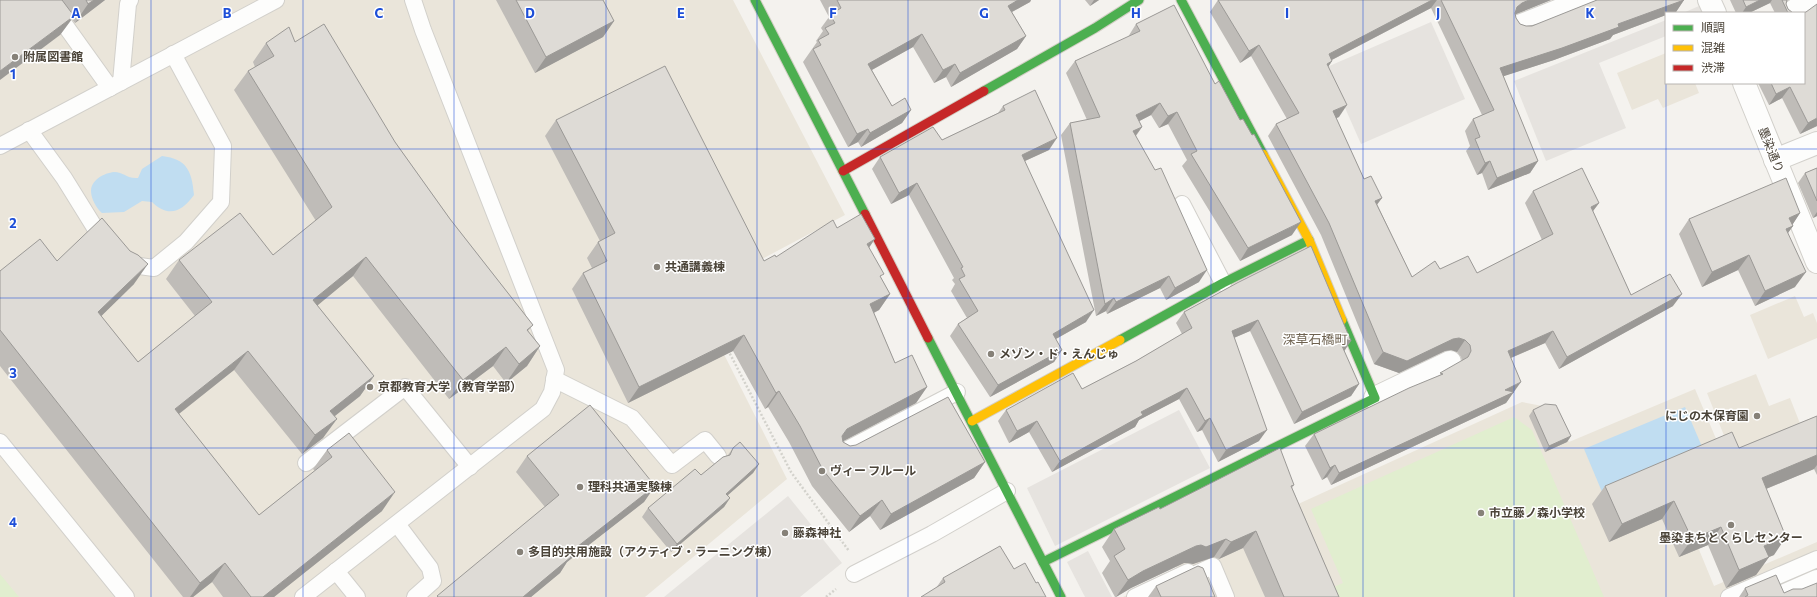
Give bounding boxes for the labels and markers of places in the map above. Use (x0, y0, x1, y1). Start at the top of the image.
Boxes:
place label: 附属図書館 (23, 49, 83, 63)
marker: 附属図書館 (10, 52, 20, 62)
place label: 共通講義棟 (665, 259, 725, 273)
marker: 共通講義棟 (652, 262, 662, 272)
place label: メゾン・ド・えんじゅ (999, 346, 1119, 360)
marker: メゾン・ド・えんじゅ (986, 349, 996, 359)
place label: 京都教育大学（教育学部） (378, 379, 522, 393)
marker: 京都教育大学（教育学部） (365, 382, 375, 392)
place label: にじの木保育園 (1665, 408, 1749, 422)
marker: にじの木保育園 (1752, 411, 1762, 421)
place label: ヴィー フルール (830, 463, 916, 477)
marker: ヴィー フルール (817, 466, 827, 476)
place label: 理科共通実験棟 (588, 479, 672, 493)
marker: 理科共通実験棟 (575, 482, 585, 492)
place label: 市立藤ノ森小学校 (1489, 505, 1585, 519)
marker: 市立藤ノ森小学校 (1476, 508, 1486, 518)
marker: 墨染まちとくらしセンター (1726, 520, 1736, 530)
place label: 藤森神社 (793, 525, 841, 539)
marker: 藤森神社 (780, 528, 790, 538)
place label: 墨染まちとくらしセンター (1659, 530, 1803, 544)
place label: 多目的共用施設（アクティブ・ラーニング棟） (528, 544, 779, 558)
marker: 多目的共用施設（アクティブ・ラーニング棟） (515, 547, 525, 557)

